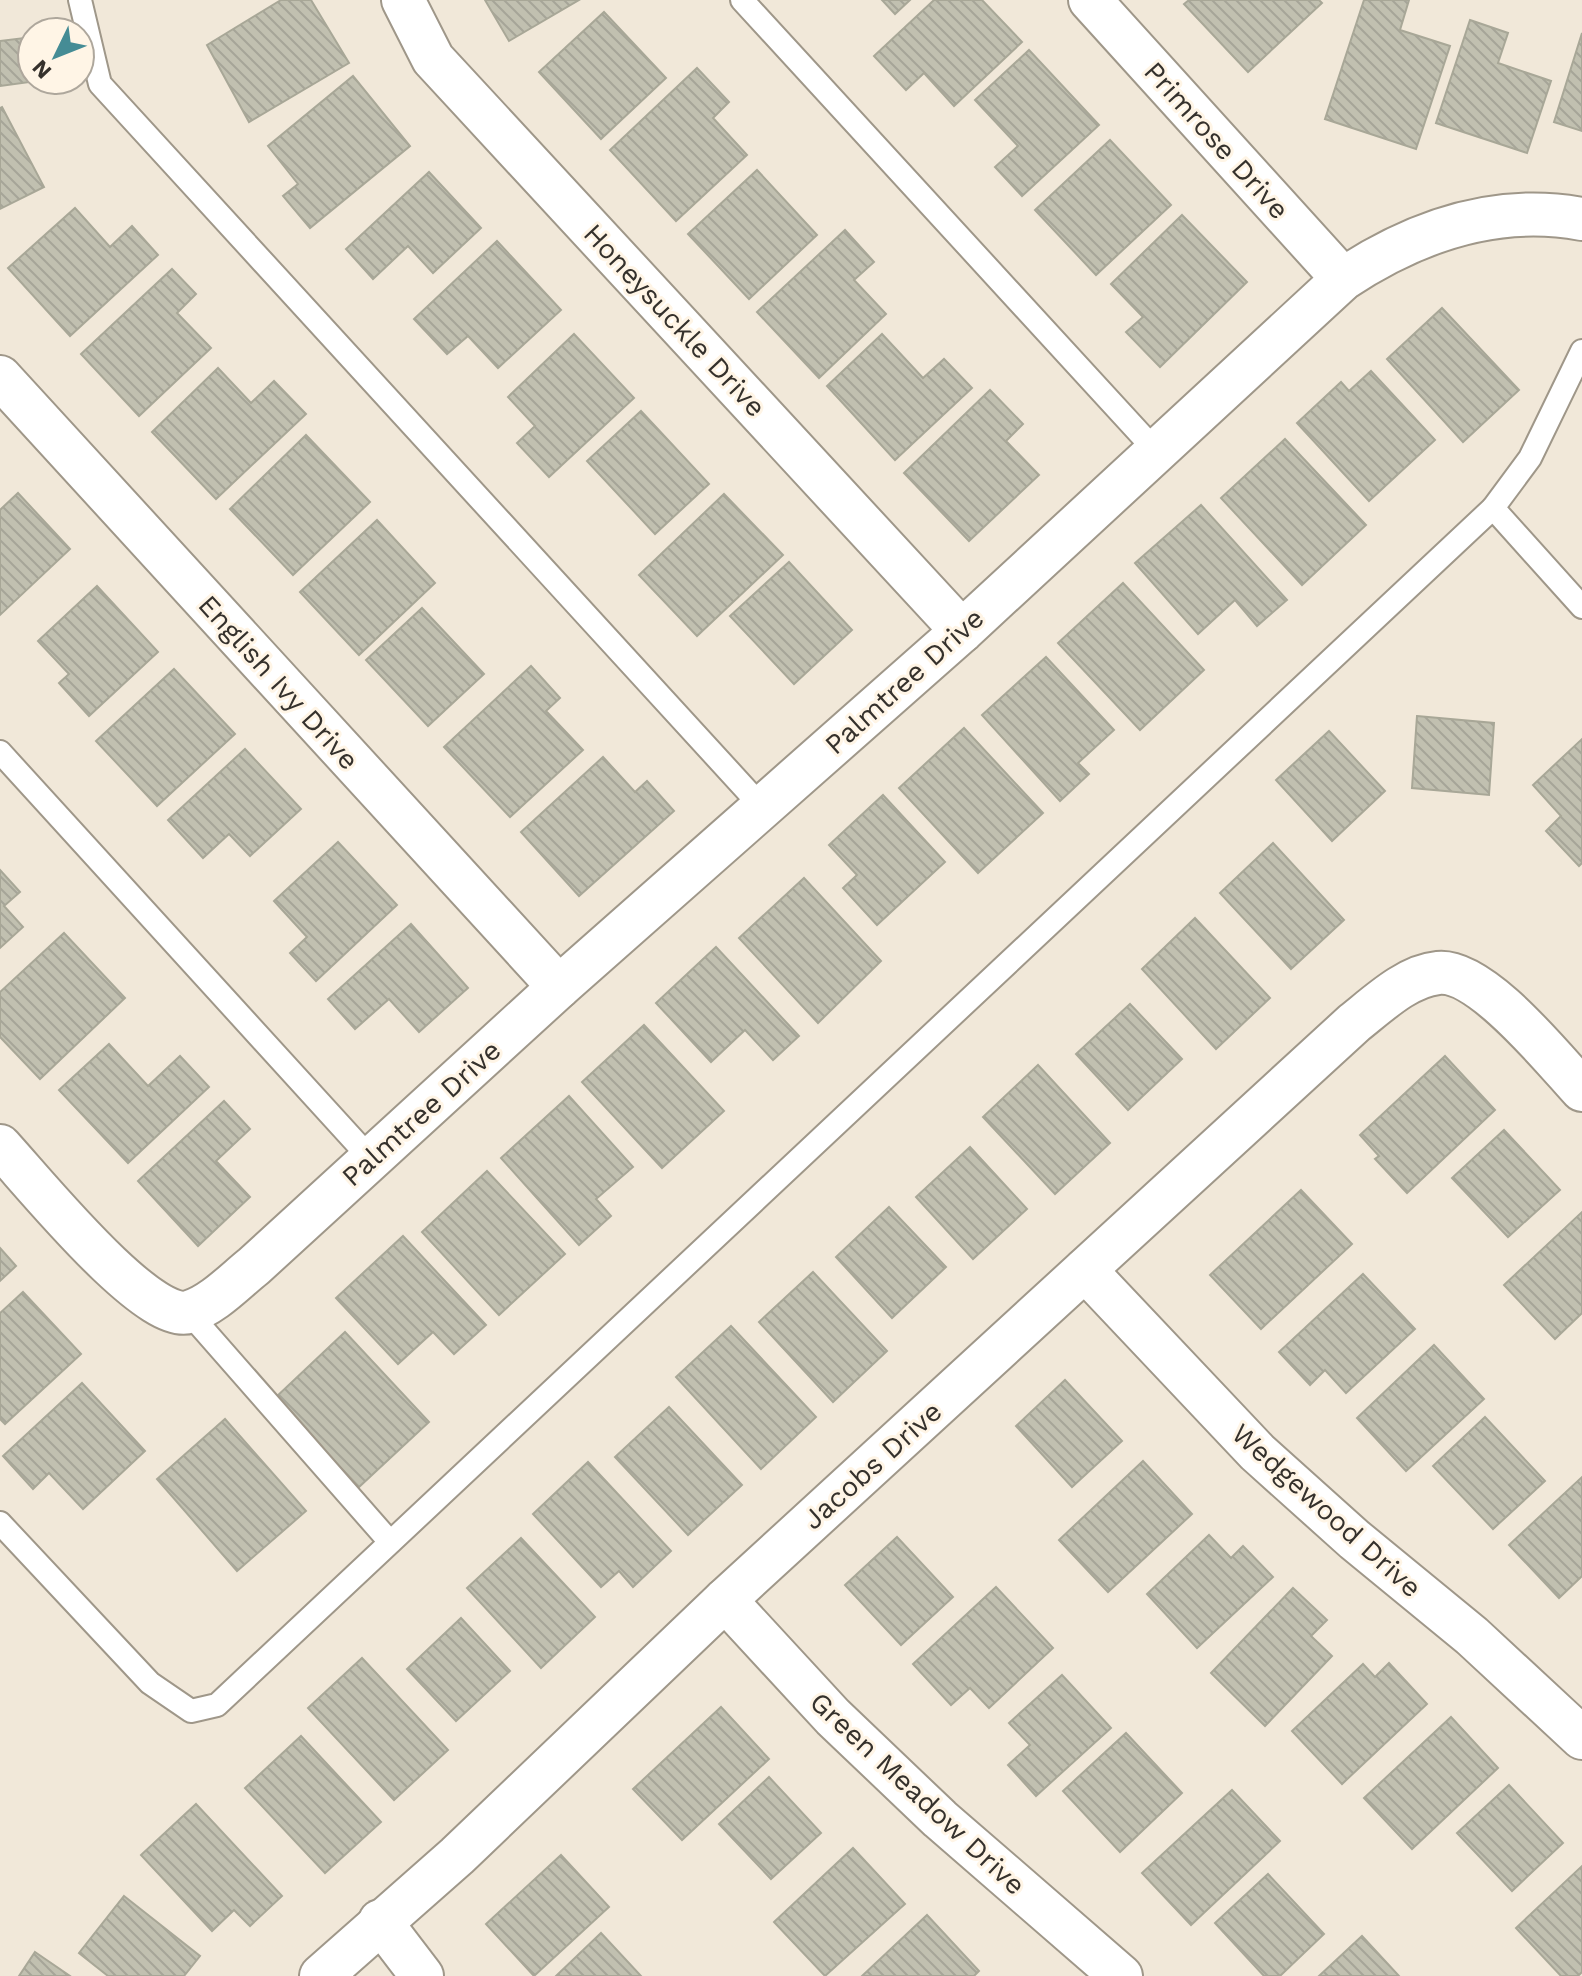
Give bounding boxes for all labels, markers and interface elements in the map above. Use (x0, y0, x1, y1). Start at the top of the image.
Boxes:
north arrow (16, 16, 96, 96)
text: N (27, 55, 56, 84)
street label: Primrose Drive (1137, 55, 1296, 226)
street label: Honeysuckle Drive (577, 217, 772, 424)
street label: English Ivy Drive (192, 588, 366, 776)
street label: Palmtree Drive (818, 601, 991, 761)
street label: Palmtree Drive (335, 1033, 508, 1193)
street label: Jacobs Drive (796, 1395, 948, 1536)
street label: Wedgewood Drive (1225, 1417, 1428, 1604)
street label: Green Meadow Drive (803, 1685, 1032, 1902)

